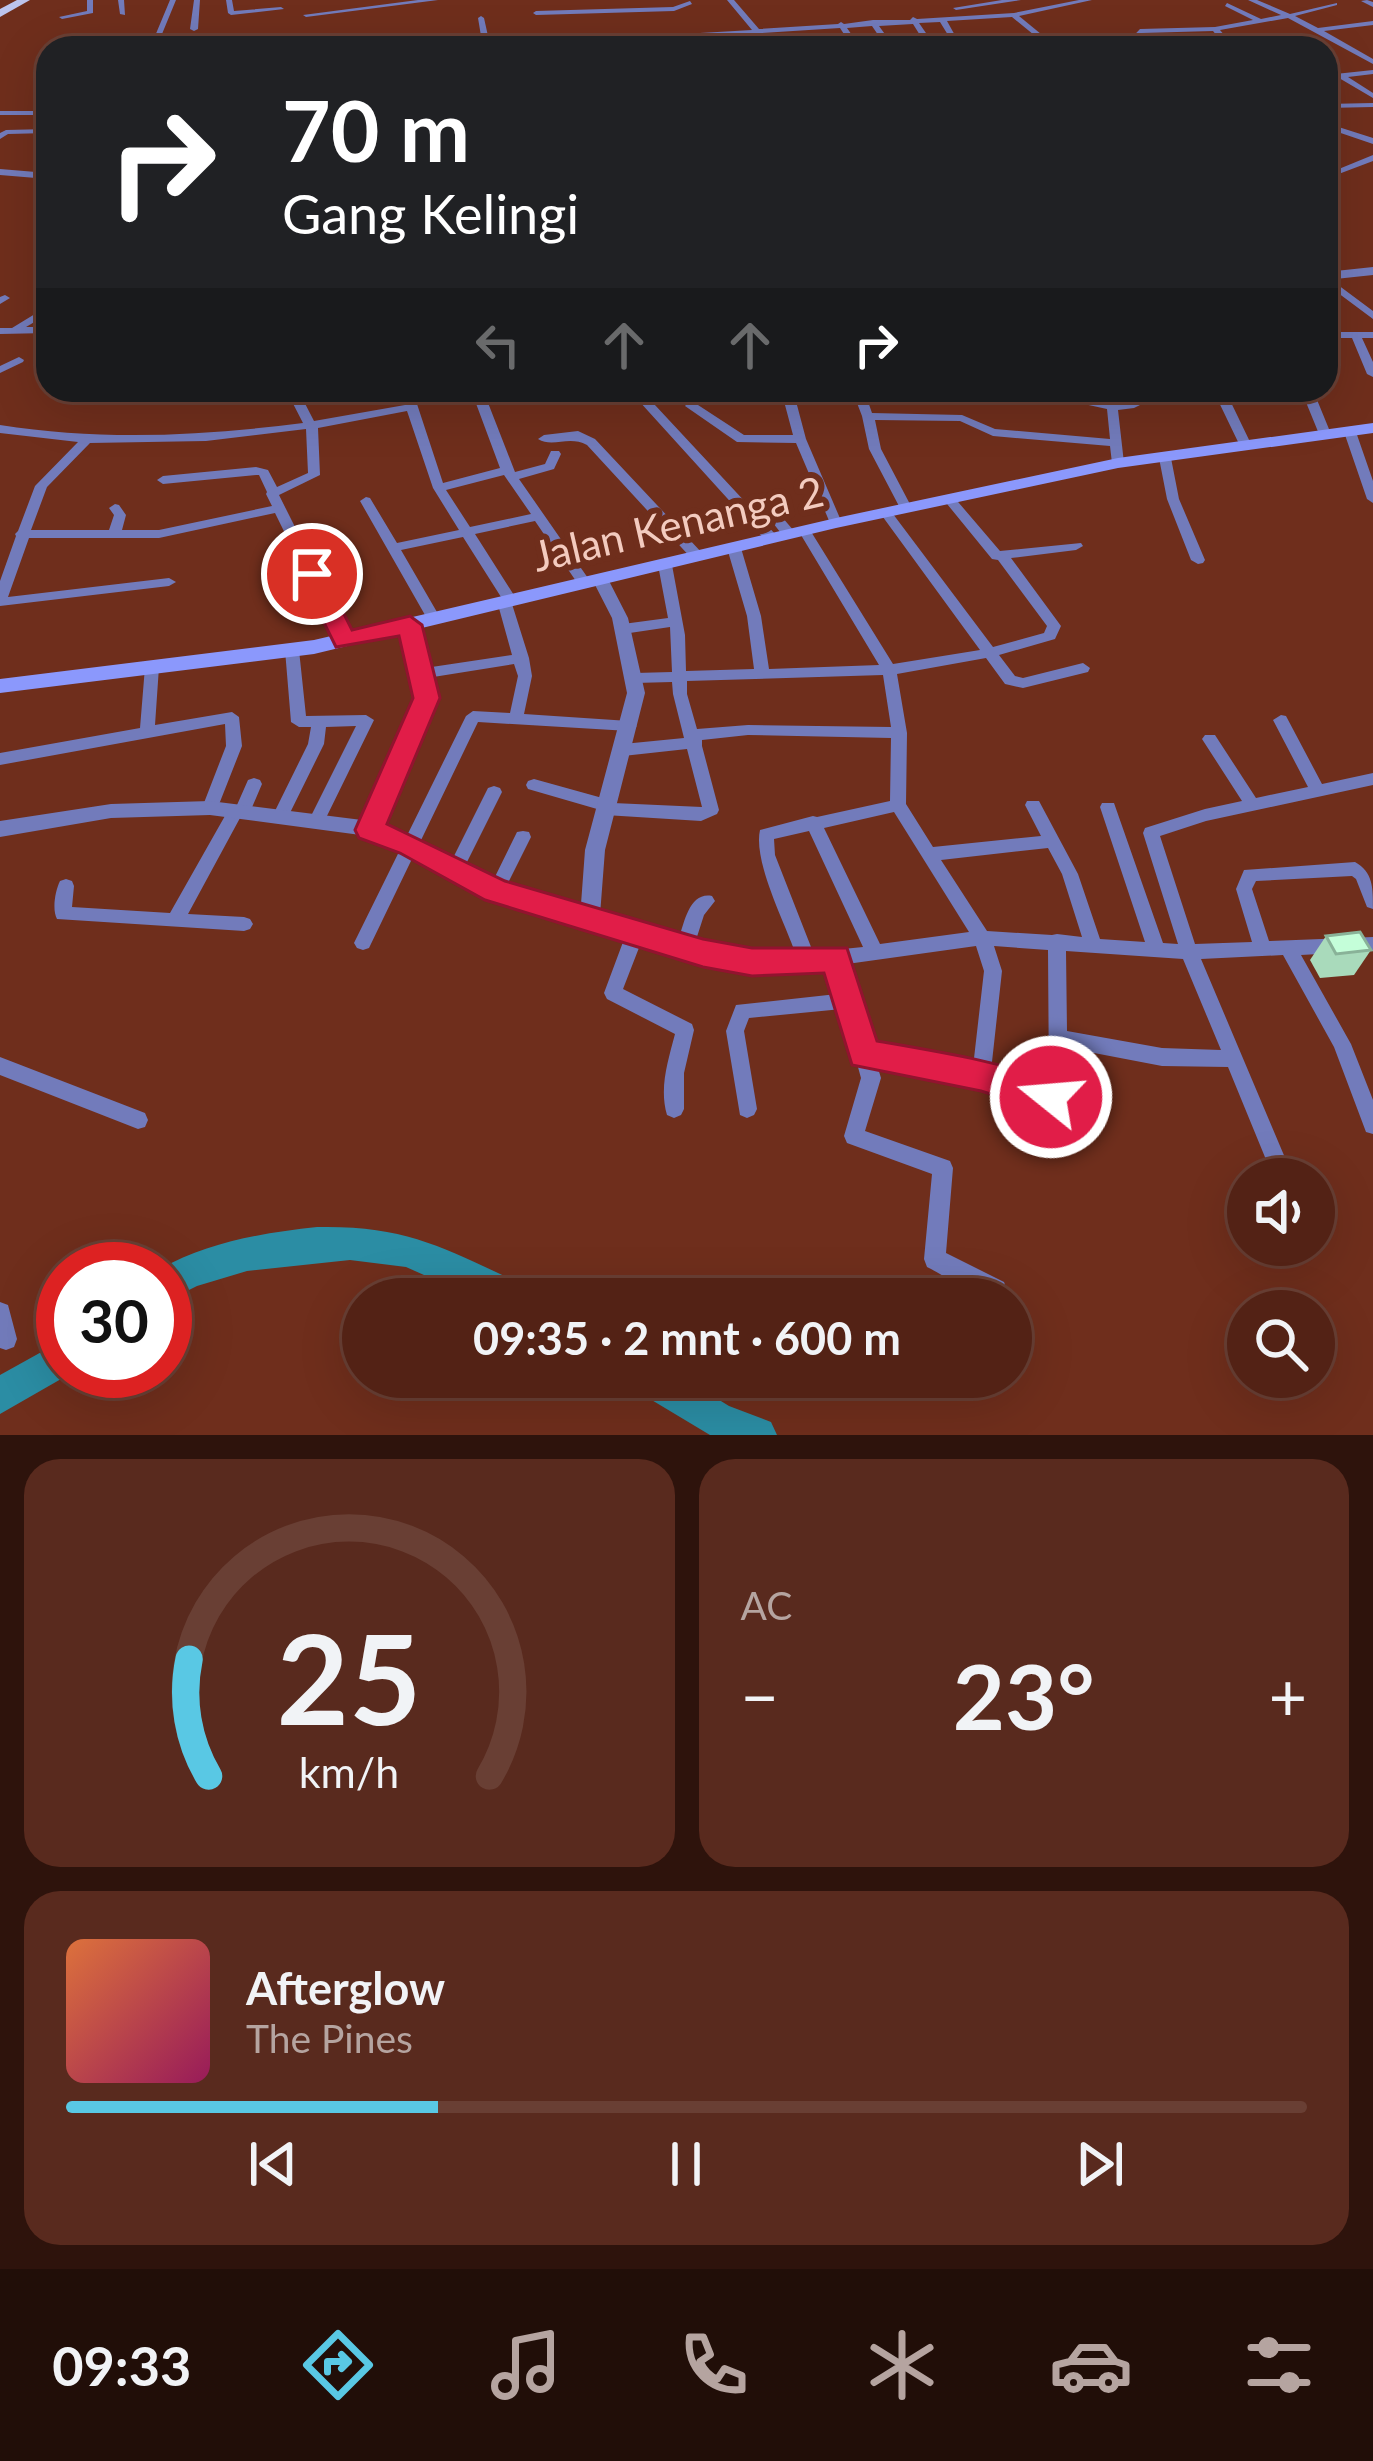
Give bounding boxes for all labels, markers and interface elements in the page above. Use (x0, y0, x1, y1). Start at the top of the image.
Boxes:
text: 70 m (282, 79, 470, 180)
icon: right (84, 84, 240, 240)
text: Gang Kelingi (282, 181, 579, 246)
icon: left (465, 312, 531, 378)
icon: ahead (591, 312, 657, 378)
icon: ahead (717, 312, 783, 378)
icon: right (843, 312, 909, 378)
street label: Jalan Kenanga 2 (528, 465, 828, 581)
pin (261, 523, 363, 625)
icon: arrive (279, 541, 345, 607)
position arrow (988, 1034, 1114, 1160)
map controls (1227, 1158, 1335, 1398)
button: sound (1227, 1158, 1335, 1266)
speed limit sign: 30 (36, 1242, 192, 1398)
button: search (1227, 1290, 1335, 1398)
text: 09:35 · 2 mnt · 600 m (473, 1311, 901, 1365)
text: AC (741, 1582, 792, 1628)
text: 25 (277, 1602, 422, 1752)
text: 23° (953, 1641, 1095, 1749)
text: − (741, 1656, 779, 1735)
text: + (1269, 1656, 1307, 1735)
text: km/h (299, 1746, 399, 1797)
text: Afterglow (246, 1961, 445, 2015)
text: The Pines (246, 2015, 413, 2061)
icon: previous (240, 2131, 306, 2197)
icon: pause (653, 2131, 719, 2197)
icon: next (1067, 2131, 1133, 2197)
icon: directions (296, 2323, 380, 2407)
icon: music (484, 2323, 568, 2407)
icon: phone (672, 2323, 756, 2407)
icon: climate (860, 2323, 944, 2407)
icon: car (1049, 2323, 1133, 2407)
icon: filters (1237, 2323, 1321, 2407)
text: 09:33 (52, 2333, 191, 2398)

